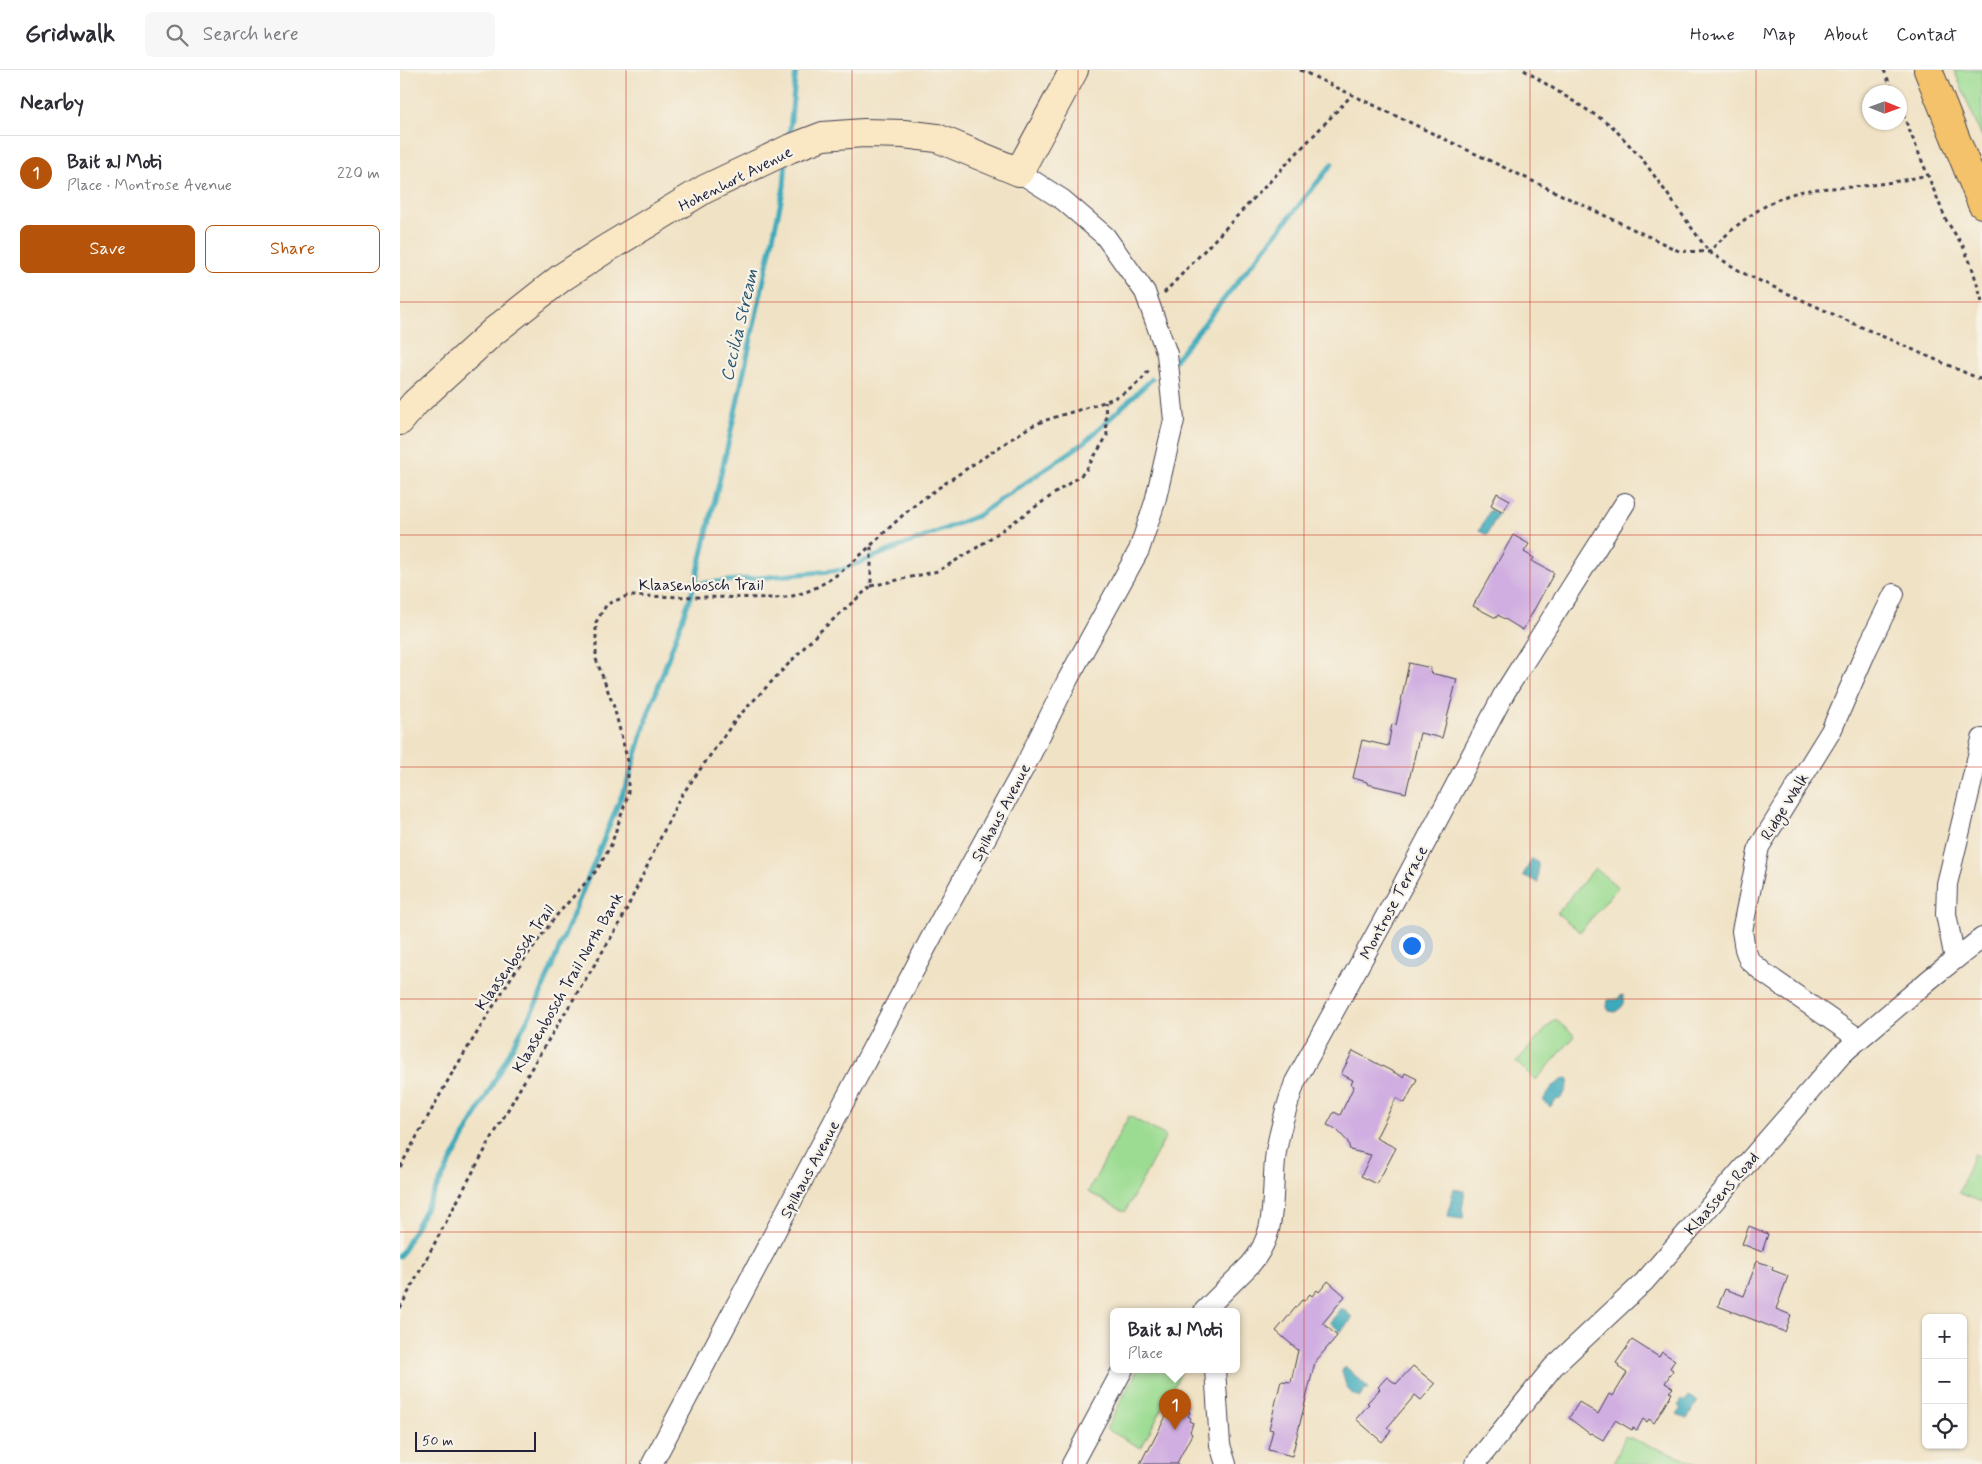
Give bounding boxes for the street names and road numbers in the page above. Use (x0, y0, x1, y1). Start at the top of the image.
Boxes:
street label: Hohenhort Avenue (675, 141, 796, 217)
street label: Klaasenbosch Trail (639, 575, 763, 596)
street label: Spilhaus Avenue (967, 760, 1036, 865)
street label: Ridge Walk (1756, 769, 1815, 845)
street label: Montrose Terrace (1355, 842, 1433, 963)
street label: Klaasenbosch Trail North Bank (508, 889, 629, 1077)
street label: Klaasenbosch Trail (471, 901, 560, 1015)
street label: Spilhaus Avenue (776, 1117, 845, 1222)
street label: Klaassens Road (1680, 1148, 1764, 1240)

